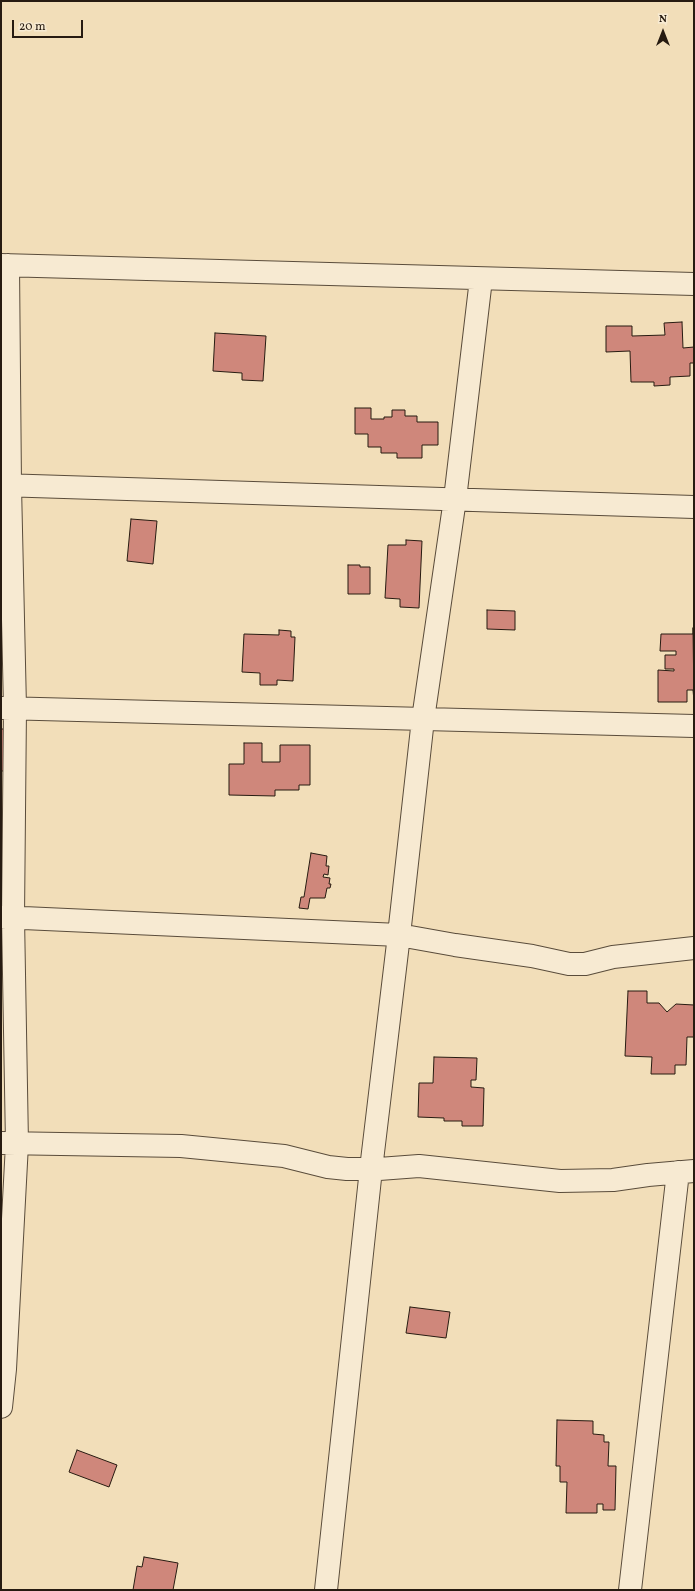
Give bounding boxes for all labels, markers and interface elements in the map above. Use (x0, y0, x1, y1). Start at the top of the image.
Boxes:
scale bar (14, 12, 85, 38)
north arrow (643, 12, 683, 52)
text: N (659, 12, 667, 27)
text: 20 m (19, 19, 46, 35)

